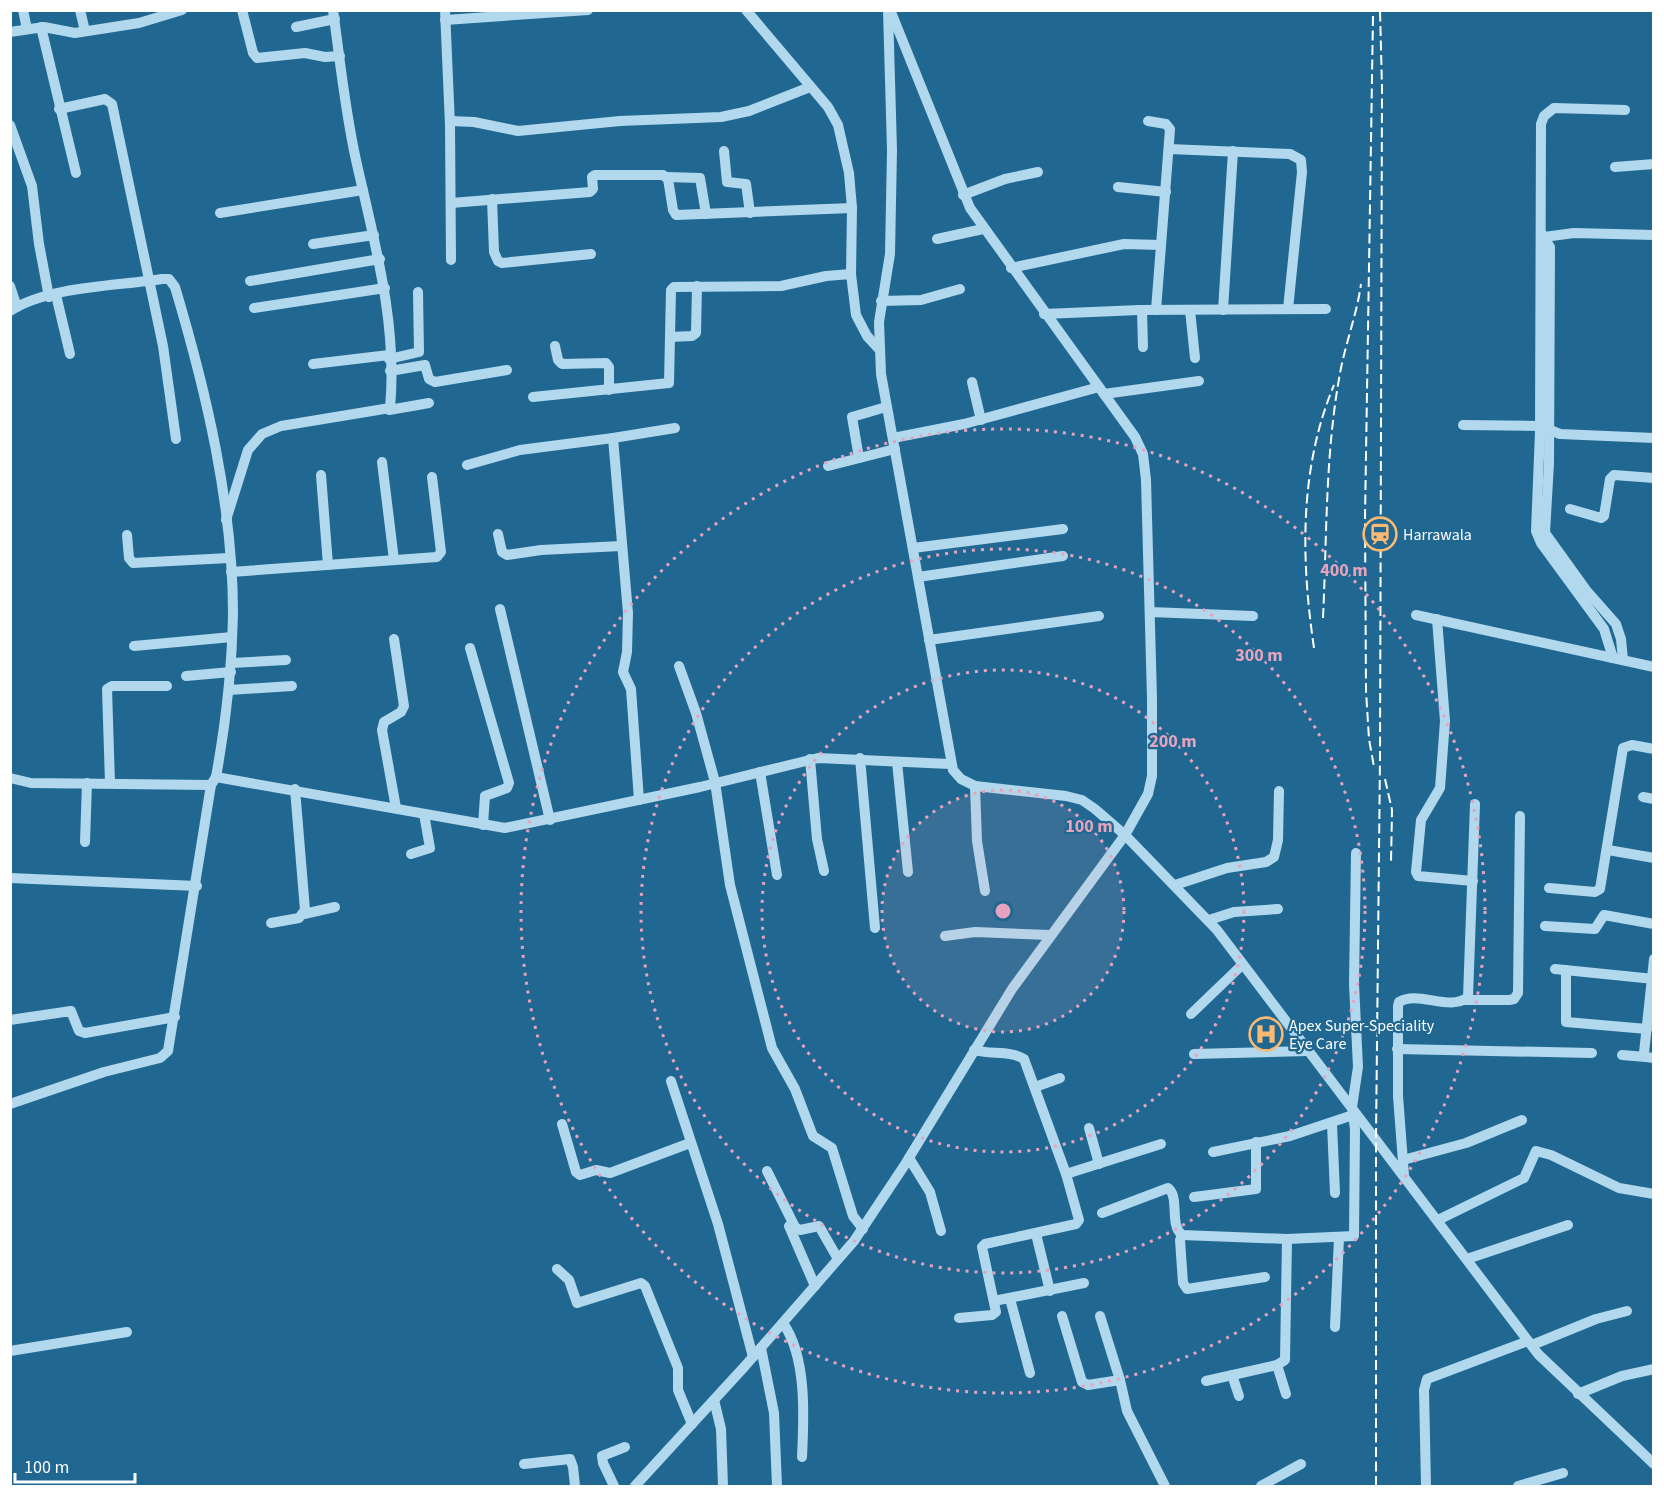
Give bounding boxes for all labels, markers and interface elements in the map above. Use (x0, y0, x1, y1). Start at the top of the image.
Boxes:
station icon: Harrawala (1362, 516, 1398, 552)
place label: Harrawala (1403, 524, 1472, 546)
text: 400 m (1320, 558, 1368, 583)
text: 300 m (1235, 643, 1283, 668)
text: 200 m (1149, 729, 1197, 754)
text: 100 m (1065, 814, 1113, 839)
centre of rings (993, 901, 1013, 921)
place label: Apex Super-Speciality Eye Care (1289, 1015, 1435, 1055)
hospital icon: Apex Super-Speciality Eye Care (1248, 1016, 1284, 1052)
scale bar (15, 1446, 135, 1484)
text: 100 m (24, 1455, 69, 1480)

